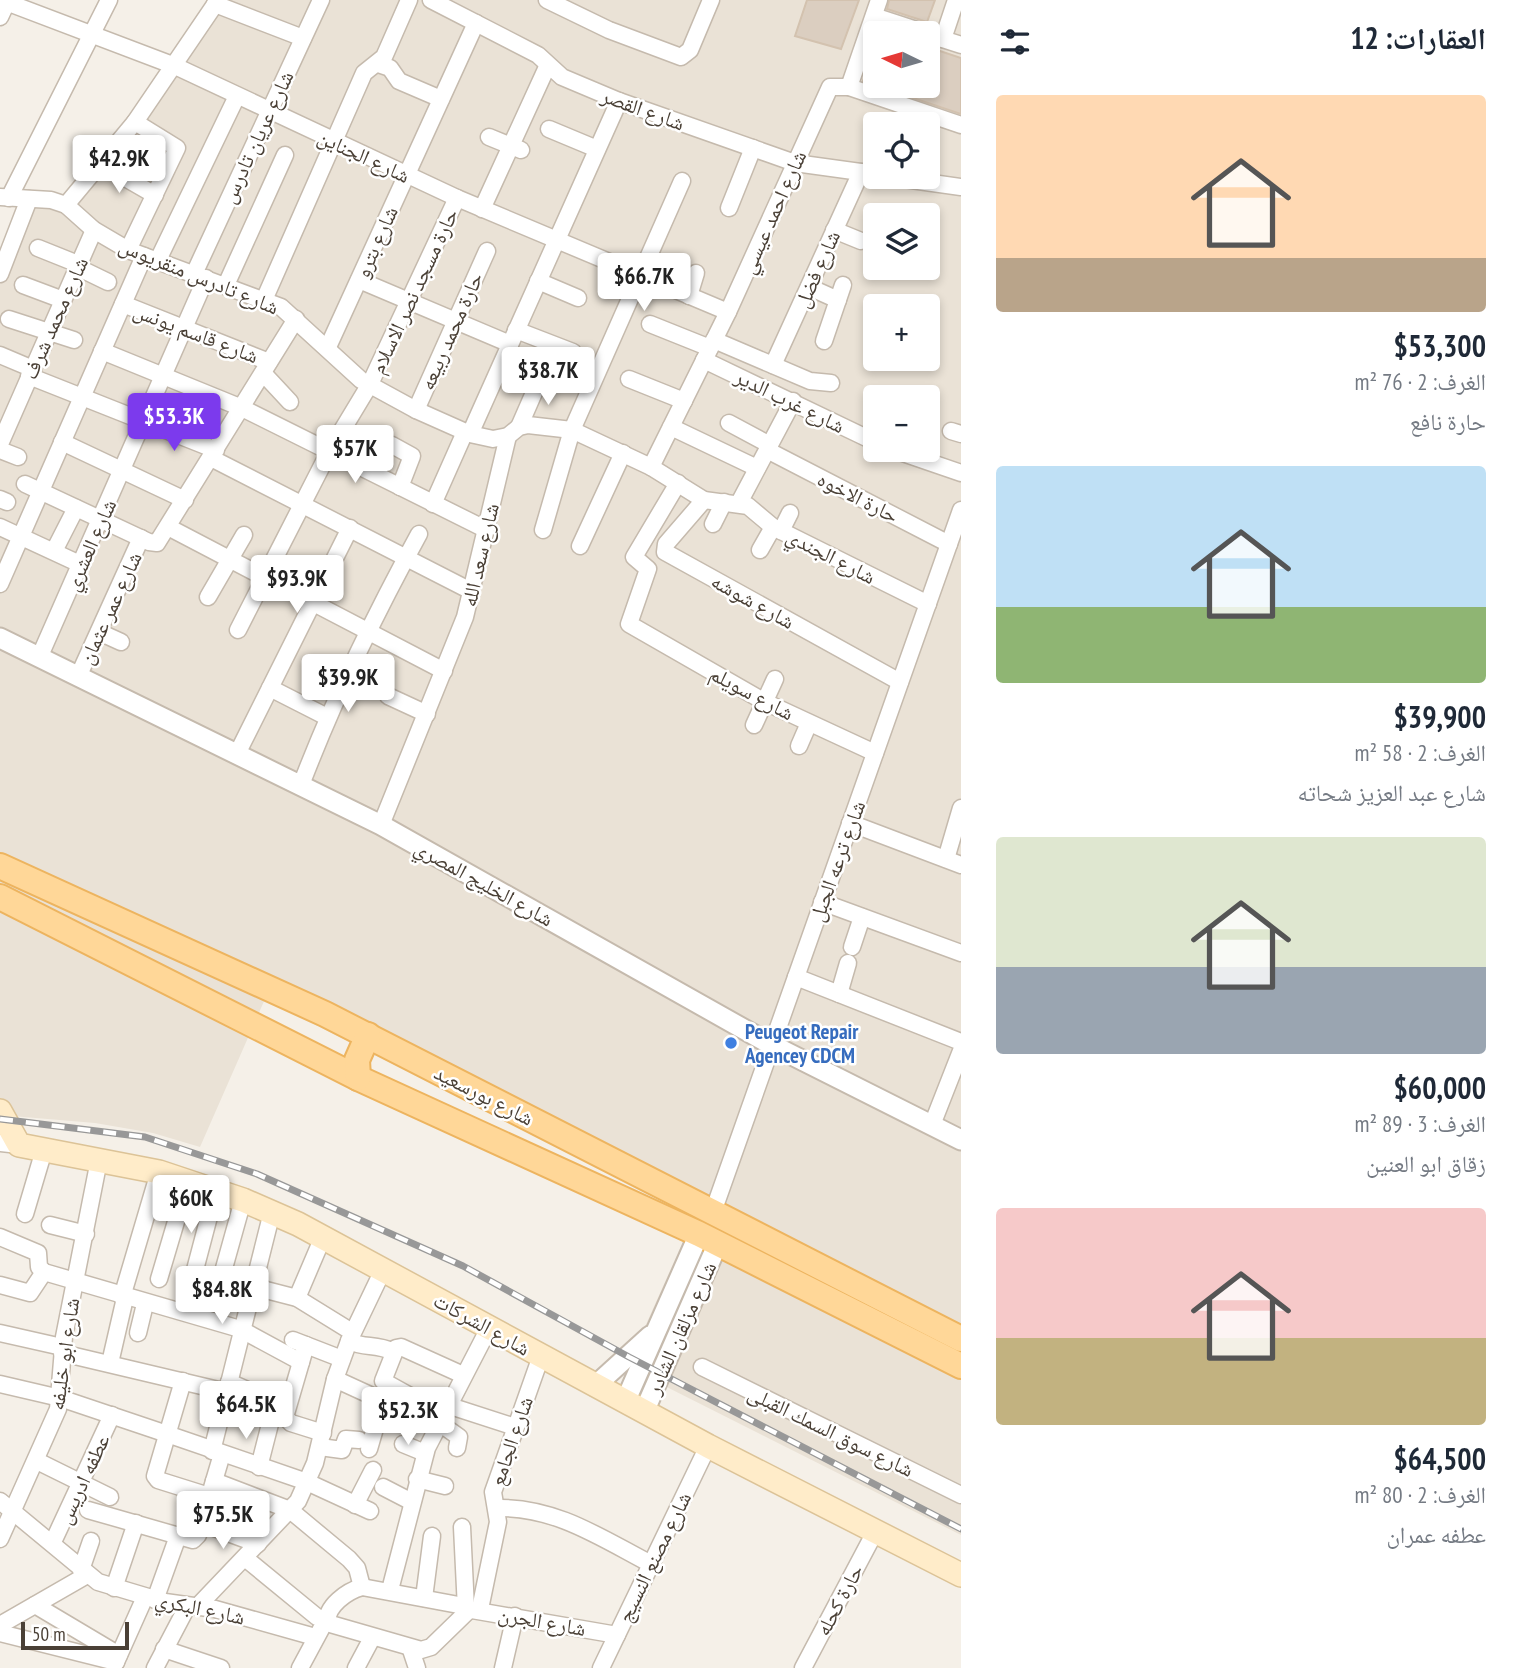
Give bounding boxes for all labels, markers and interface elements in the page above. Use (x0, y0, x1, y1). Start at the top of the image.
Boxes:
text: العقارات: 12 (1350, 18, 1486, 57)
north arrow (863, 21, 940, 98)
map controls (863, 21, 940, 462)
icon: filters (996, 23, 1034, 61)
street label: شارع عريان تادرس (214, 66, 300, 208)
street label: شارع القصر (597, 81, 688, 137)
button: locate (863, 112, 940, 189)
street label: شارع الجناين (314, 123, 414, 189)
pin: $42.9K (62, 136, 176, 195)
icon: home (1178, 140, 1304, 266)
text: $42.9K (89, 143, 149, 172)
street label: شارع احمد عيسي (734, 146, 815, 279)
street label: شارع بترو (348, 202, 404, 282)
button: layers (863, 203, 940, 280)
street label: حارة مسجد نصر الاسلام (364, 204, 465, 378)
street label: شارع فضل (788, 226, 846, 312)
street label: شارع تادرس منقريوس (115, 232, 283, 320)
street label: شارع محمد شرف (16, 253, 94, 383)
pin: $66.7K (587, 254, 701, 313)
text: $66.7K (614, 261, 674, 290)
street label: حارة محمد ربيعه (413, 268, 489, 394)
button: + (863, 294, 940, 371)
street label: شارع قاسم يونس (129, 297, 262, 370)
text: $53,300 (1393, 326, 1486, 365)
pin: $38.7K (491, 348, 605, 407)
text: $38.7K (518, 355, 578, 384)
street label: شارع غرب الدير (730, 362, 849, 439)
text: الغرف: 2 · 76 m² (1355, 367, 1486, 396)
button: − (863, 385, 940, 462)
pin: $53.3K (117, 393, 231, 453)
text: $53.3K (144, 401, 204, 430)
text: حارة نافع (1410, 407, 1486, 436)
pin: $57K (314, 426, 396, 485)
text: $57K (333, 433, 377, 462)
street label: حارة الاخوه (813, 465, 903, 529)
street label: شارع العشري (58, 495, 125, 597)
street label: شارع سعد الله (455, 501, 505, 609)
icon: home (1178, 511, 1304, 637)
street label: شارع الجندي (780, 522, 880, 593)
street label: شارع عمر عثمان (72, 547, 148, 669)
pin: $93.9K (240, 556, 354, 615)
text: $93.9K (267, 563, 327, 592)
street label: شارع شوشه (707, 567, 799, 635)
pin: $39.9K (291, 654, 405, 714)
street label: شارع سويلم (705, 660, 799, 727)
text: $39.9K (318, 662, 378, 691)
text: $39,900 (1393, 697, 1486, 736)
text: الغرف: 2 · 58 m² (1355, 738, 1486, 767)
text: شارع عبد العزيز شحاته (1298, 778, 1486, 807)
street label: شارع ترعه الجبل (803, 797, 871, 925)
street label: شارع الخليج المصري (408, 834, 558, 935)
icon: home (1178, 882, 1304, 1008)
place label: Peugeot Repair Agencey CDCM (744, 1018, 859, 1069)
marker: Peugeot Repair Agencey CDCM (723, 1035, 739, 1051)
street label: شارع بورسعيد (430, 1058, 538, 1132)
text: $60,000 (1393, 1068, 1486, 1107)
text: الغرف: 3 · 89 m² (1355, 1109, 1486, 1138)
text: زقاق ابو العنين (1366, 1149, 1486, 1178)
pin: $60K (150, 1176, 232, 1235)
text: $60K (169, 1183, 213, 1212)
icon: home (1178, 1253, 1304, 1379)
street label: شارع مزلقان الشادر (639, 1257, 722, 1400)
pin: $84.8K (165, 1266, 279, 1326)
text: $84.8K (192, 1274, 252, 1303)
street label: شارع الشركات (429, 1286, 535, 1362)
street label: شارع ابو خليفه (43, 1296, 85, 1412)
street label: شارع سوق السمك القبلى (744, 1379, 918, 1483)
pin: $64.5K (189, 1382, 303, 1441)
pin: $52.3K (351, 1388, 465, 1447)
text: $64.5K (216, 1389, 276, 1418)
street label: شارع الجامع (483, 1393, 539, 1489)
text: $52.3K (378, 1395, 438, 1424)
street label: عطفه ادريس (50, 1429, 116, 1528)
text: $64,500 (1393, 1439, 1486, 1478)
text: الغرف: 2 · 80 m² (1355, 1480, 1486, 1509)
street label: شارع مصنع النسيج (611, 1487, 697, 1627)
pin: $75.5K (166, 1492, 280, 1551)
text: $75.5K (193, 1499, 253, 1528)
text: عطفه عمران (1386, 1520, 1486, 1549)
street label: حارة كحله (809, 1560, 869, 1640)
street label: شارع البكري (152, 1585, 247, 1634)
street label: شارع الجرن (496, 1600, 588, 1642)
scale bar (21, 1619, 130, 1651)
text: 50 m (32, 1622, 66, 1646)

